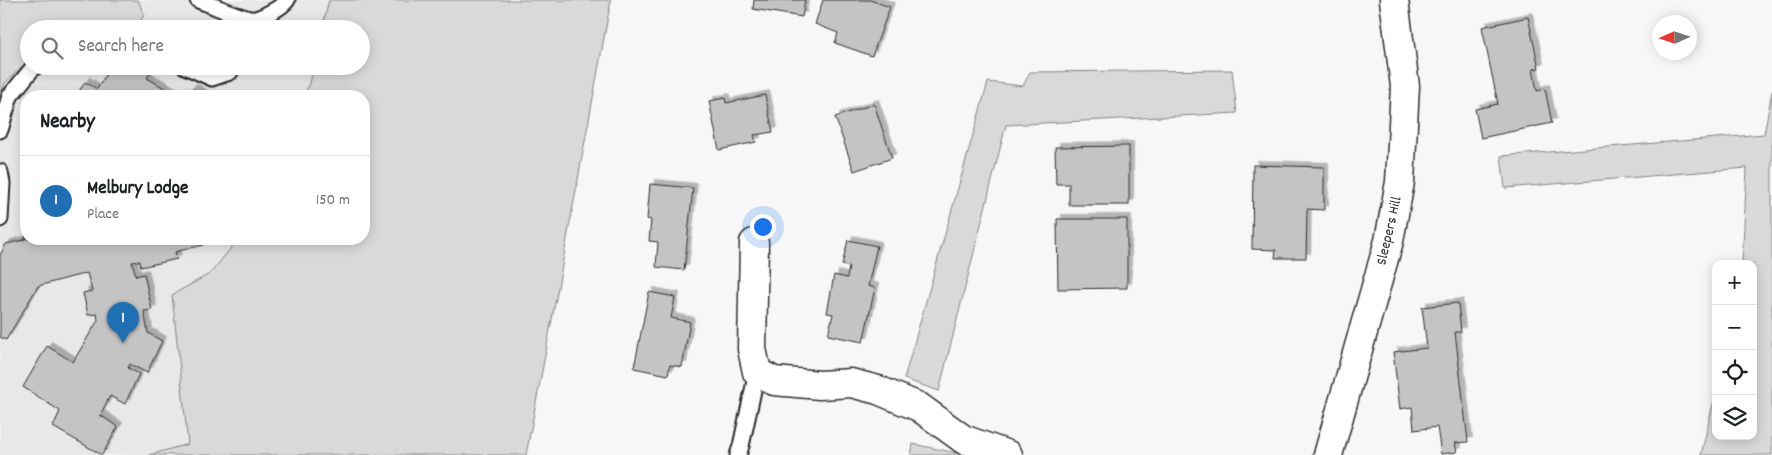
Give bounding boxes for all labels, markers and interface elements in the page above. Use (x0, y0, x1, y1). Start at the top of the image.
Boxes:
north arrow (1652, 15, 1697, 60)
search box (20, 20, 370, 75)
icon: search (38, 34, 66, 62)
text: Search here (78, 34, 164, 61)
text: Nearby (40, 108, 95, 138)
text: Melbury Lodge (87, 176, 188, 203)
text: 1 (54, 189, 58, 212)
text: 150 m (316, 189, 350, 212)
street label: Sleepers Hill (1371, 194, 1409, 267)
text: Place (87, 203, 119, 226)
your location (750, 214, 776, 240)
map controls (1712, 260, 1757, 440)
button: + (1712, 260, 1757, 305)
pin: 1 (107, 302, 139, 343)
button: − (1712, 305, 1757, 350)
button: locate (1712, 350, 1757, 395)
button: layers (1712, 395, 1757, 440)

